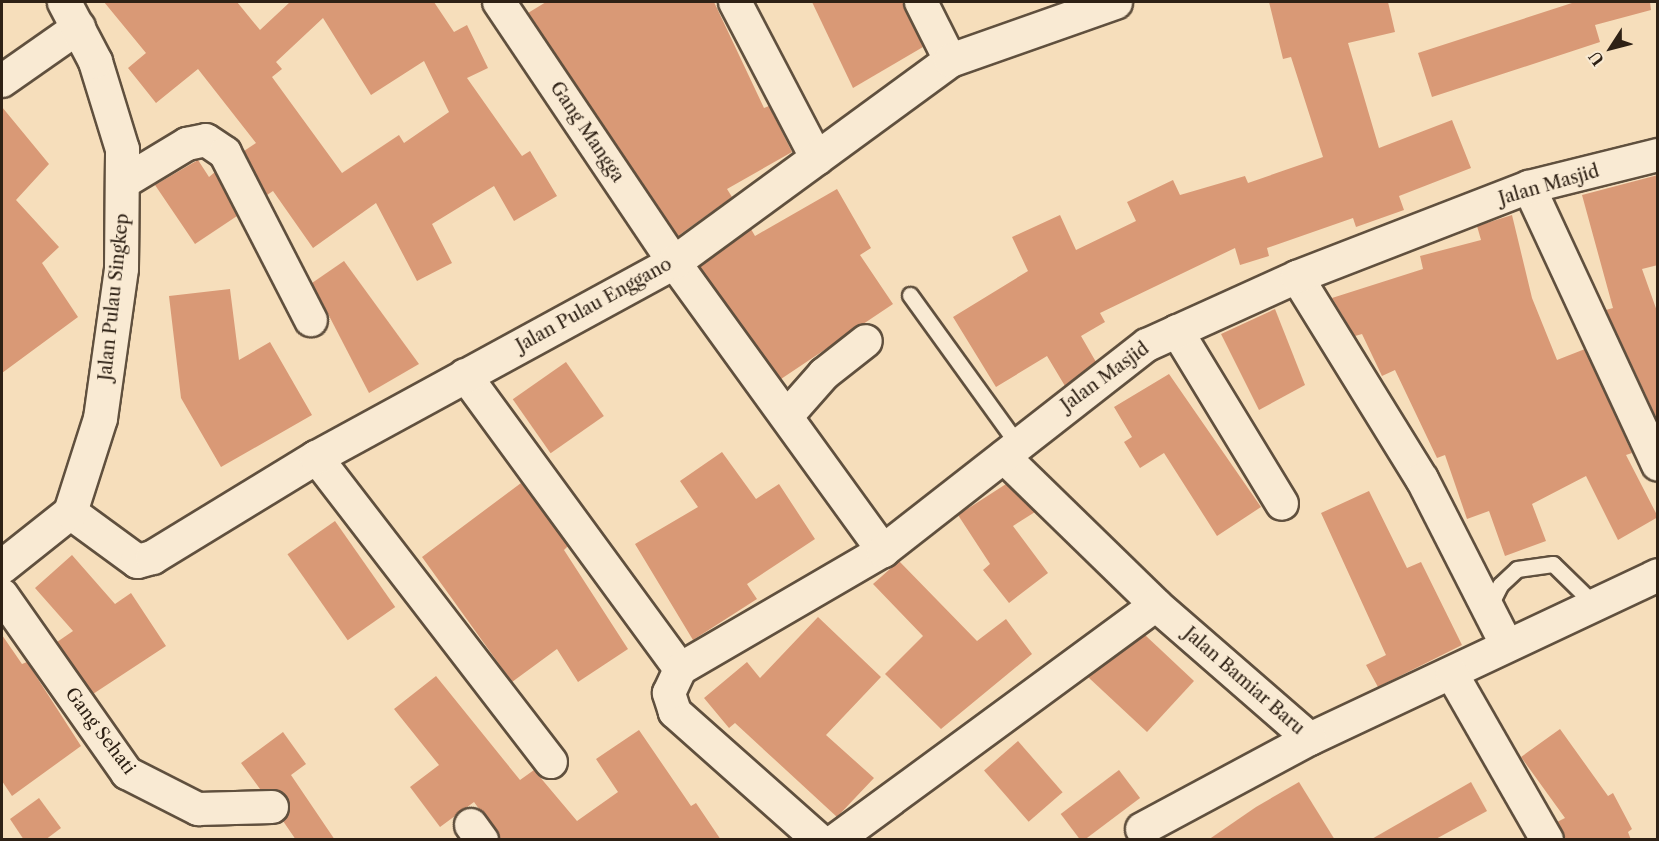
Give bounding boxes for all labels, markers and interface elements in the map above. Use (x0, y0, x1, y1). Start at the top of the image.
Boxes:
north arrow (1581, 18, 1641, 78)
text: U (1585, 47, 1608, 70)
street label: Gang Mangga (545, 78, 629, 186)
street label: Jalan Masjid (1496, 160, 1602, 210)
street label: Jalan Pulau Singkep (94, 212, 134, 382)
street label: Jalan Pulau Enggano (512, 253, 676, 357)
street label: Jalan Masjid (1057, 338, 1153, 416)
street label: Jalan Bamiar Baru (1179, 623, 1309, 739)
street label: Gang Sehati (60, 683, 140, 779)

